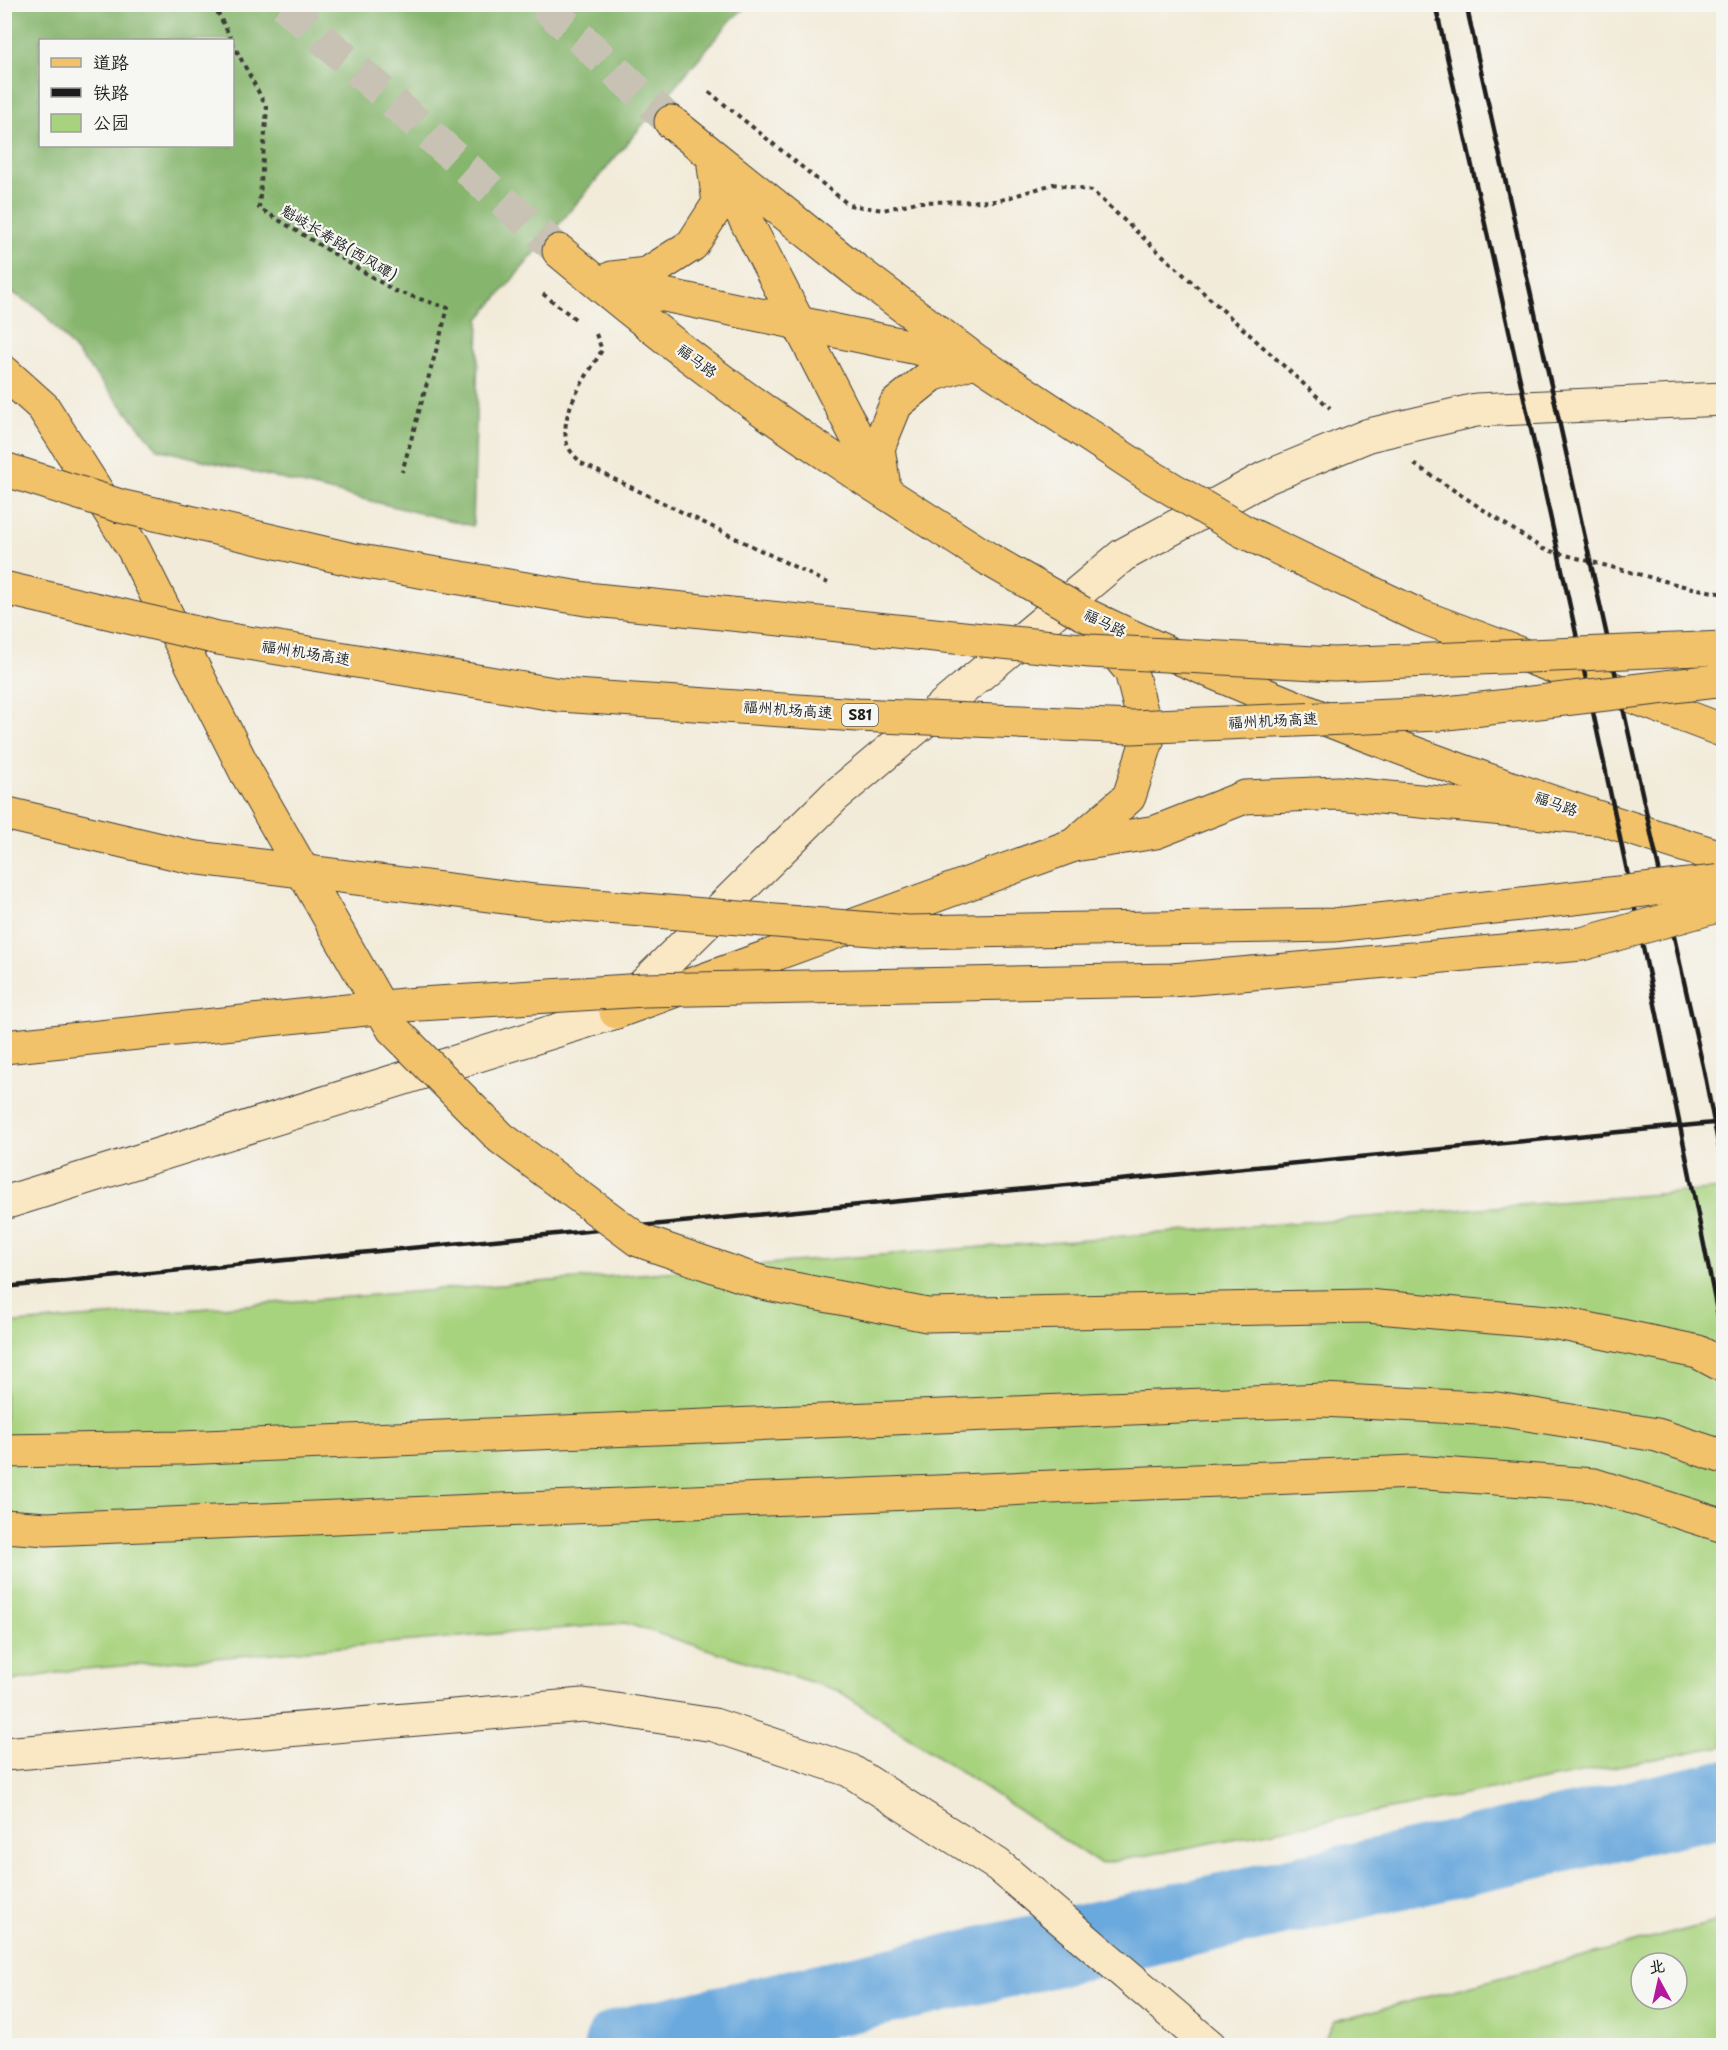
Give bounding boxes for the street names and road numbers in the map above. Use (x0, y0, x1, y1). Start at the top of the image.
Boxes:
street label: 魁岐长寿路(西风磹) (277, 198, 402, 286)
street label: 福马路 (673, 337, 723, 383)
street label: 福马路 (1080, 601, 1131, 642)
street label: 福州机场高速 (260, 633, 352, 670)
street label: 福州机场高速 (742, 694, 834, 723)
road number: S81 (842, 704, 878, 726)
street label: 福州机场高速 (1227, 706, 1318, 733)
street label: 福马路 (1531, 784, 1582, 821)

